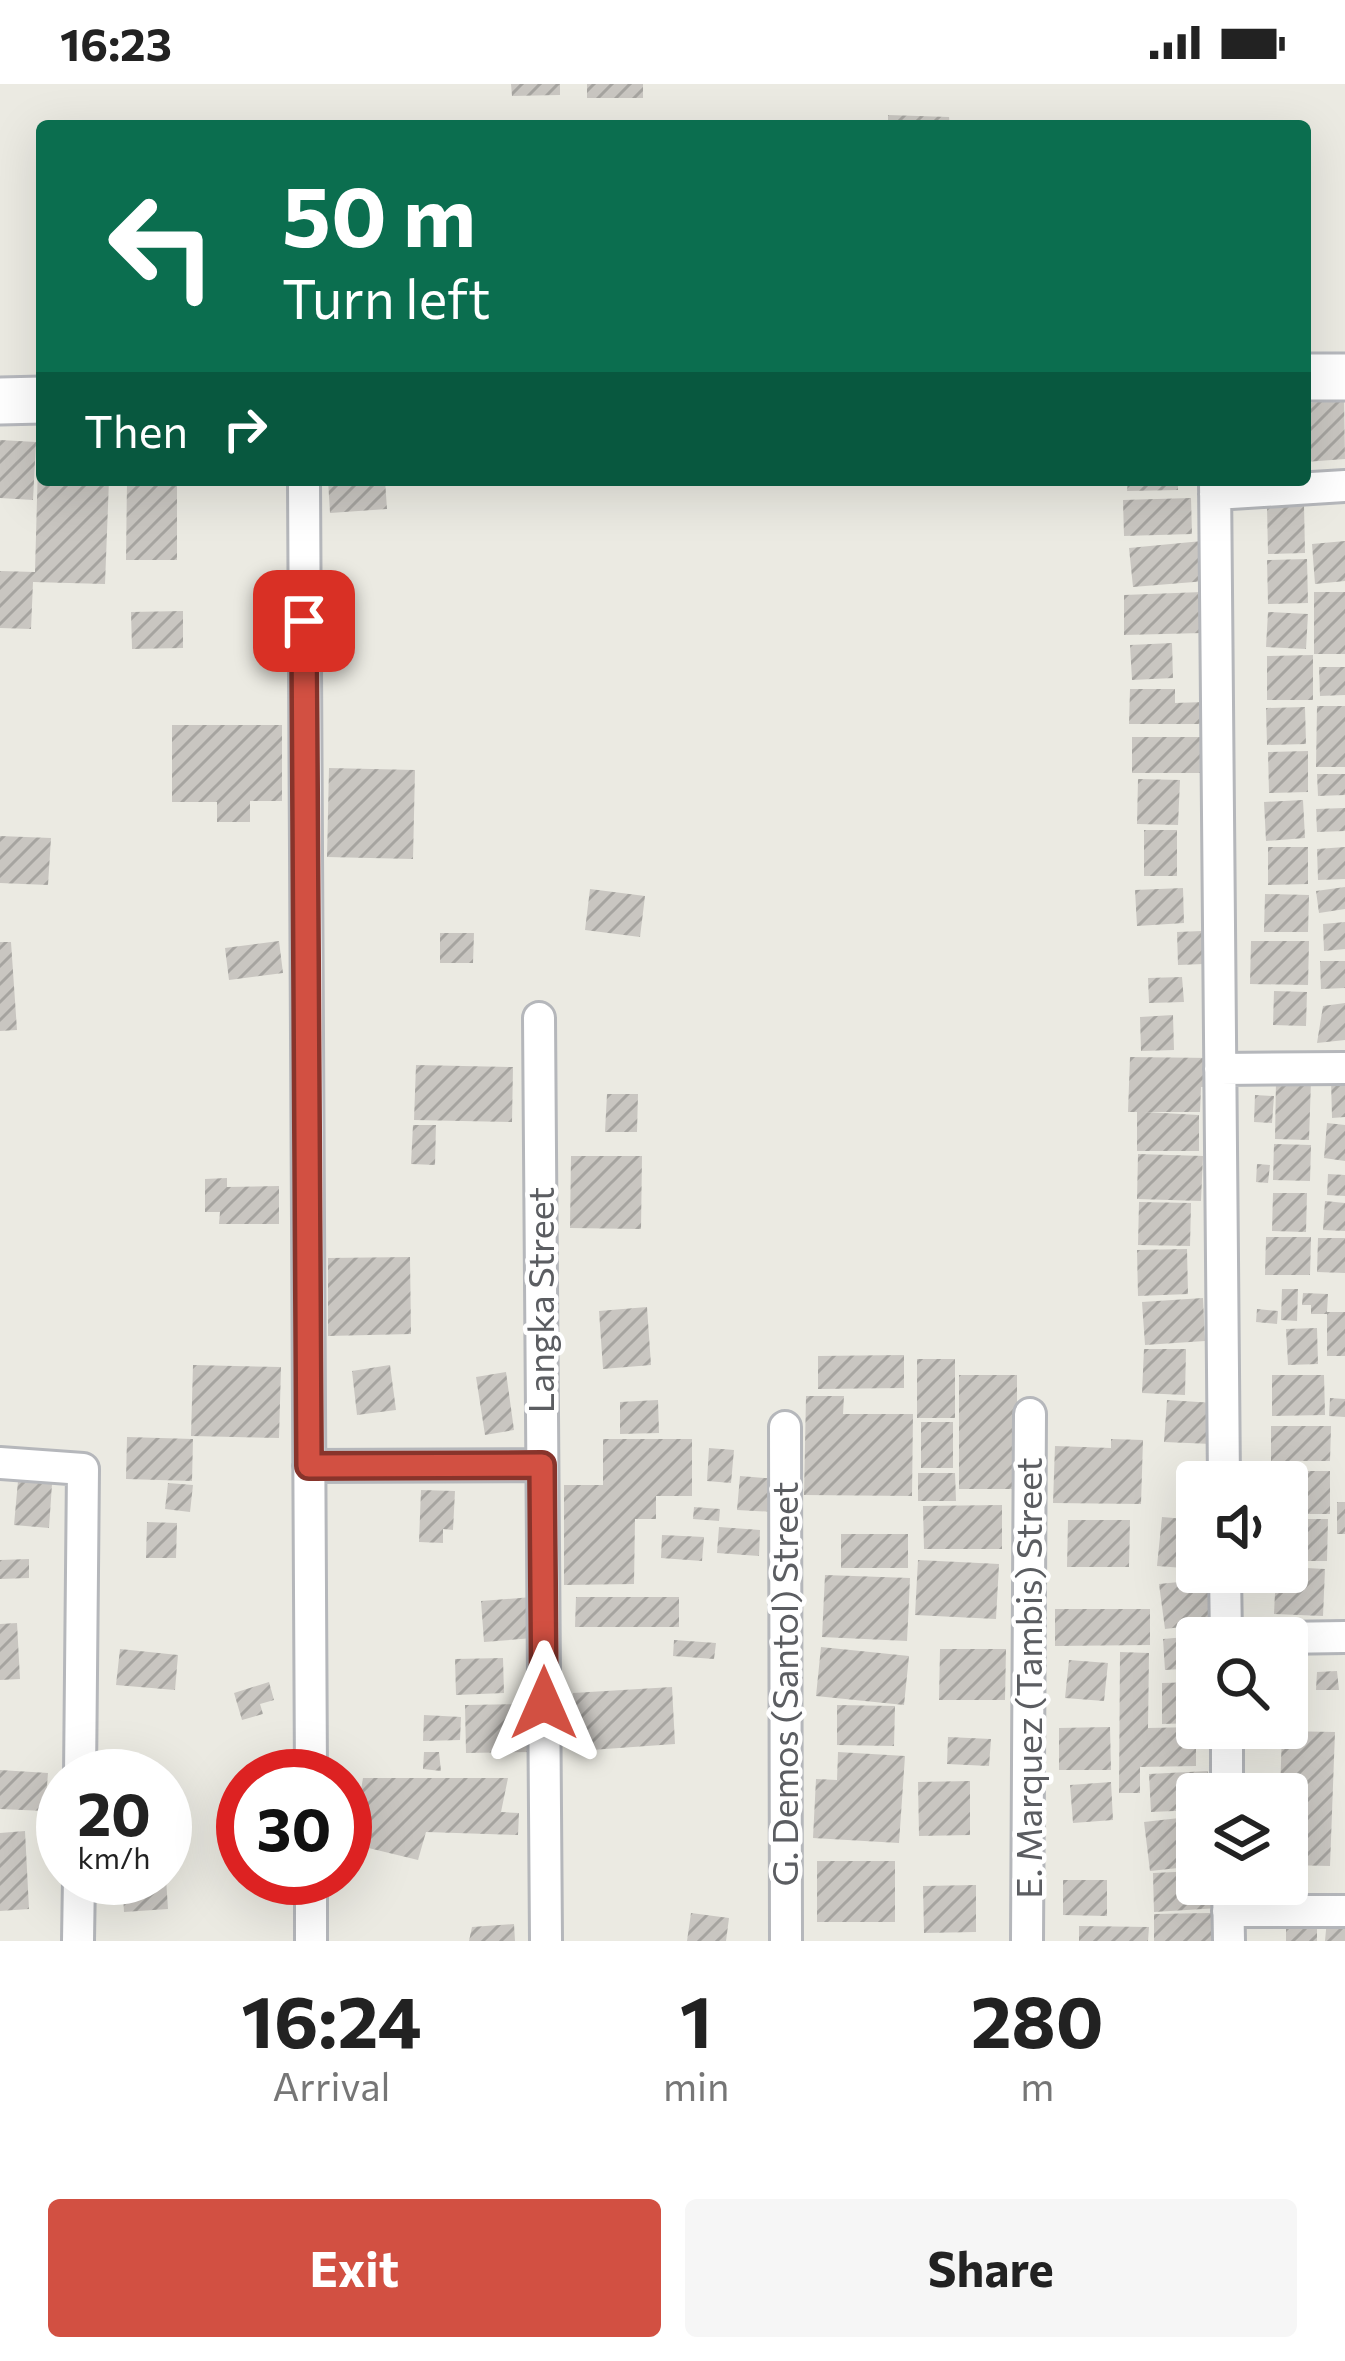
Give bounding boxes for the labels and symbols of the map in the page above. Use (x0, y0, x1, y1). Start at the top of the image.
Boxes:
pin (253, 570, 355, 672)
street label: Langka Street (517, 1187, 561, 1413)
street label: E. Marquez (Tambis) Street (1005, 1457, 1049, 1899)
street label: G. Demos (Santol) Street (761, 1481, 805, 1887)
position arrow (481, 1640, 607, 1766)
speed limit sign: 30 (216, 1749, 372, 1905)

